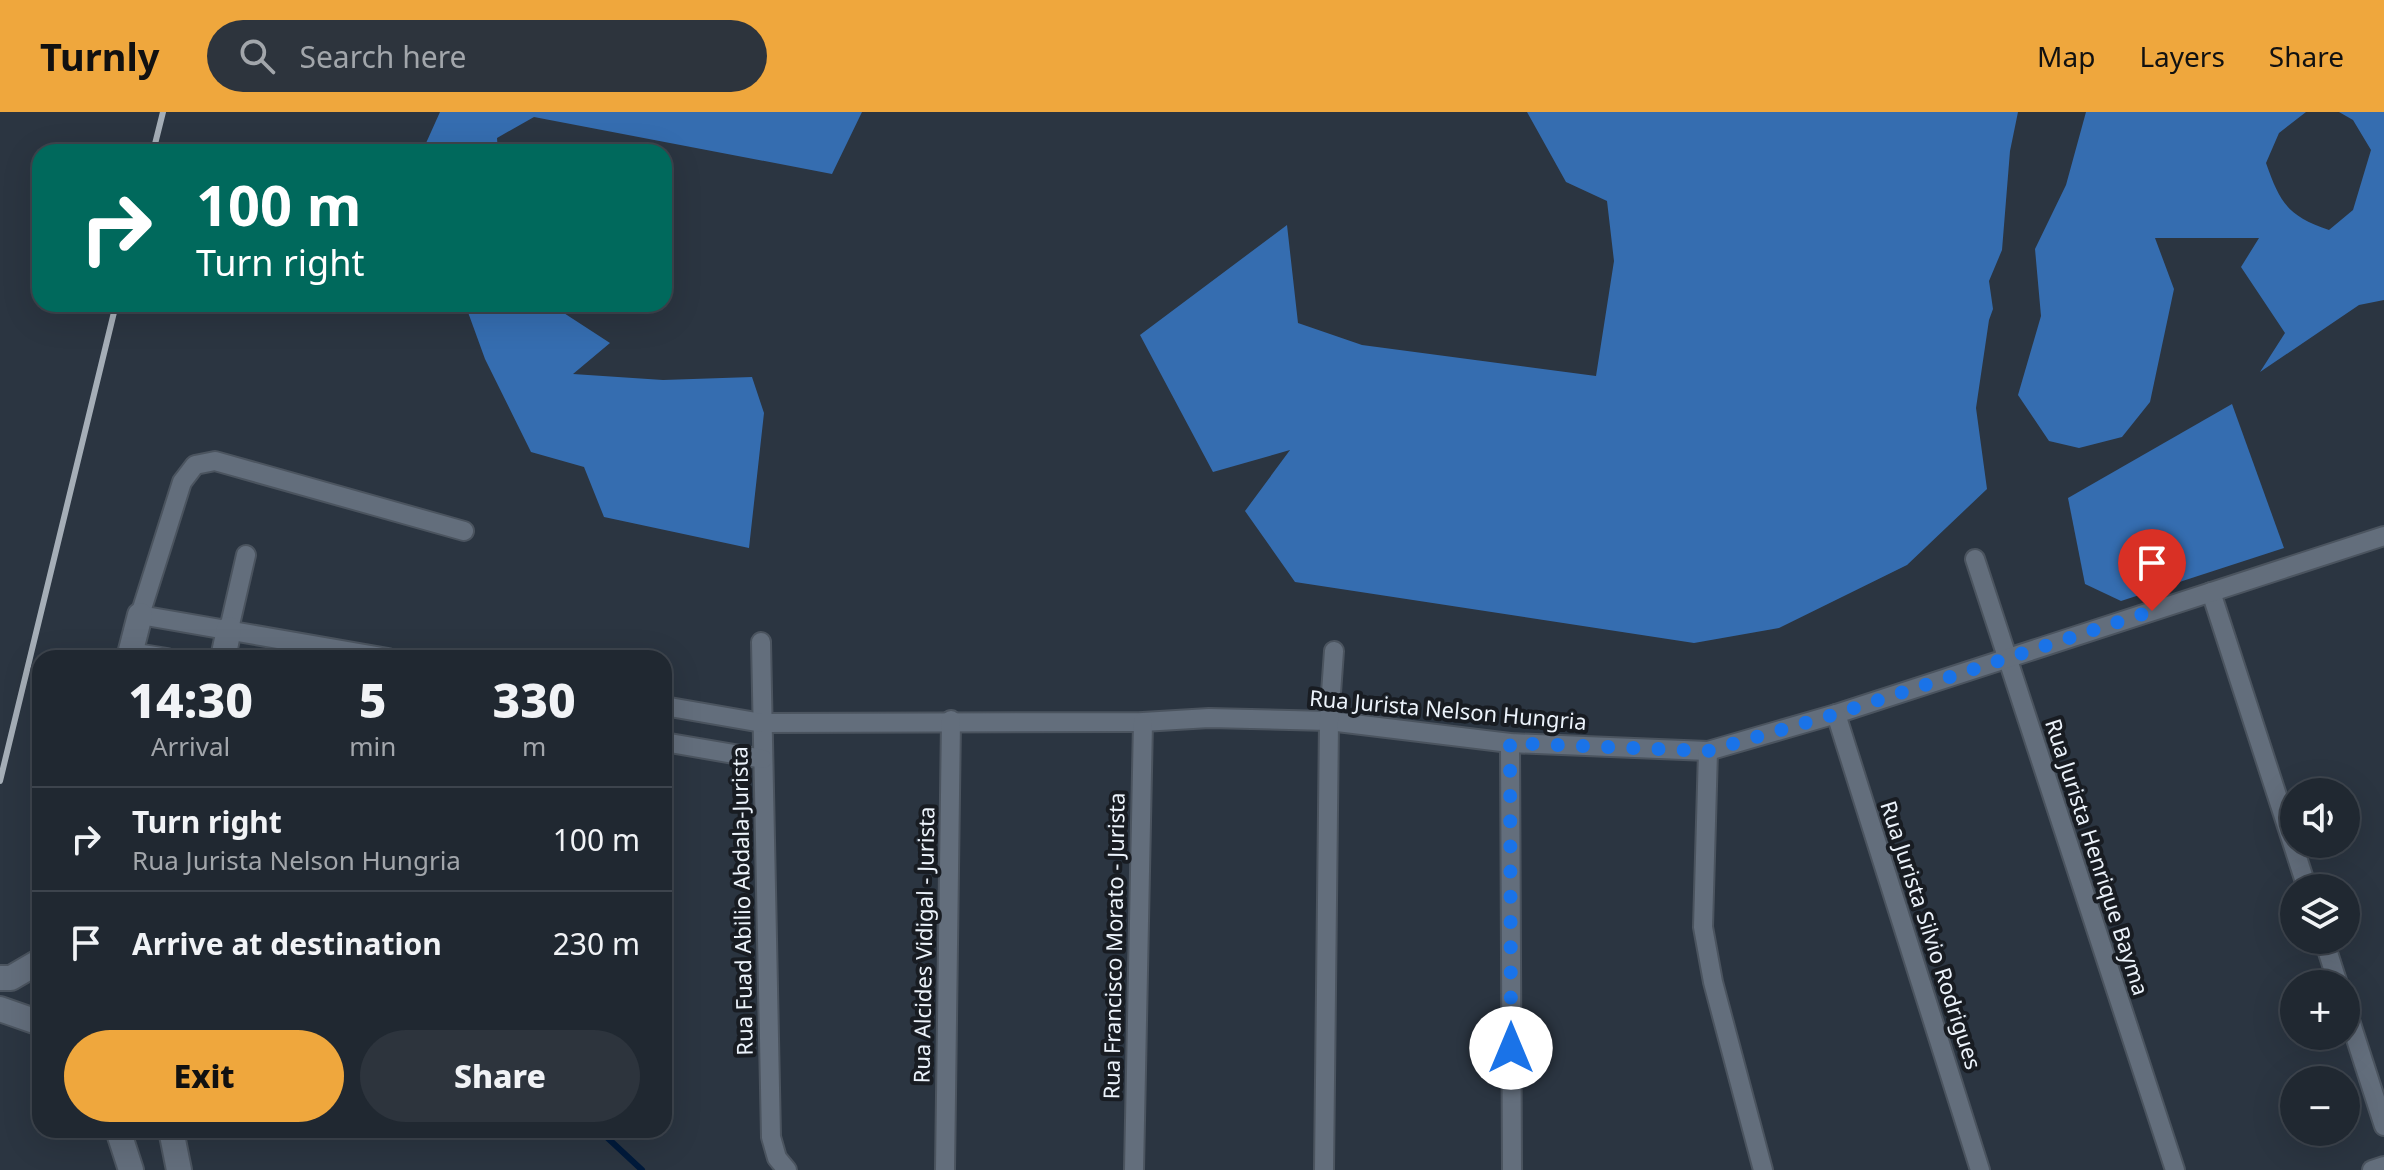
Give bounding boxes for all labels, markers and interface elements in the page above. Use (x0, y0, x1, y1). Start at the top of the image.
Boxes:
search box (207, 20, 767, 92)
text: Turnly (40, 30, 159, 82)
icon: search (235, 34, 279, 78)
text: Search here (299, 36, 466, 77)
text: Map (2037, 37, 2095, 75)
text: Layers (2139, 37, 2225, 75)
text: Share (2269, 37, 2344, 75)
text: 100 m (196, 166, 361, 242)
icon: right (64, 176, 168, 280)
text: Turn right (196, 238, 364, 287)
pin (2118, 529, 2186, 611)
icon: arrive (2130, 541, 2174, 585)
text: 14:30 (128, 667, 253, 732)
text: 5 (359, 667, 387, 732)
text: 330 (493, 667, 576, 732)
street label: Rua Jurista Nelson Hungria (1308, 682, 1588, 736)
street label: Rua Jurista Henrique Bayma (2039, 714, 2157, 999)
text: Arrival (151, 728, 230, 764)
text: min (349, 728, 396, 764)
text: m (522, 728, 546, 764)
street label: Rua Fuad Abilio Abdala-Jurista (723, 746, 759, 1056)
map controls (2280, 778, 2360, 1146)
button: sound (2280, 778, 2360, 858)
street label: Rua Francisco Morato - Jurista (1095, 792, 1131, 1100)
street label: Rua Jurista Silvio Rodrigues (1874, 796, 1990, 1073)
text: Turn right (132, 801, 282, 842)
street label: Rua Alcides Vidigal - Jurista (906, 806, 940, 1084)
icon: right (64, 817, 108, 861)
text: 100 m (553, 819, 640, 860)
text: Rua Jurista Nelson Hungria (132, 842, 461, 878)
button: layers (2280, 874, 2360, 954)
icon: arrive (64, 921, 108, 965)
text: Arrive at destination (132, 923, 442, 964)
text: 230 m (553, 923, 640, 964)
button: + (2280, 970, 2360, 1050)
position arrow (1469, 1006, 1553, 1090)
button: Exit (64, 1030, 344, 1122)
button: Share (360, 1030, 640, 1122)
button: − (2280, 1066, 2360, 1146)

